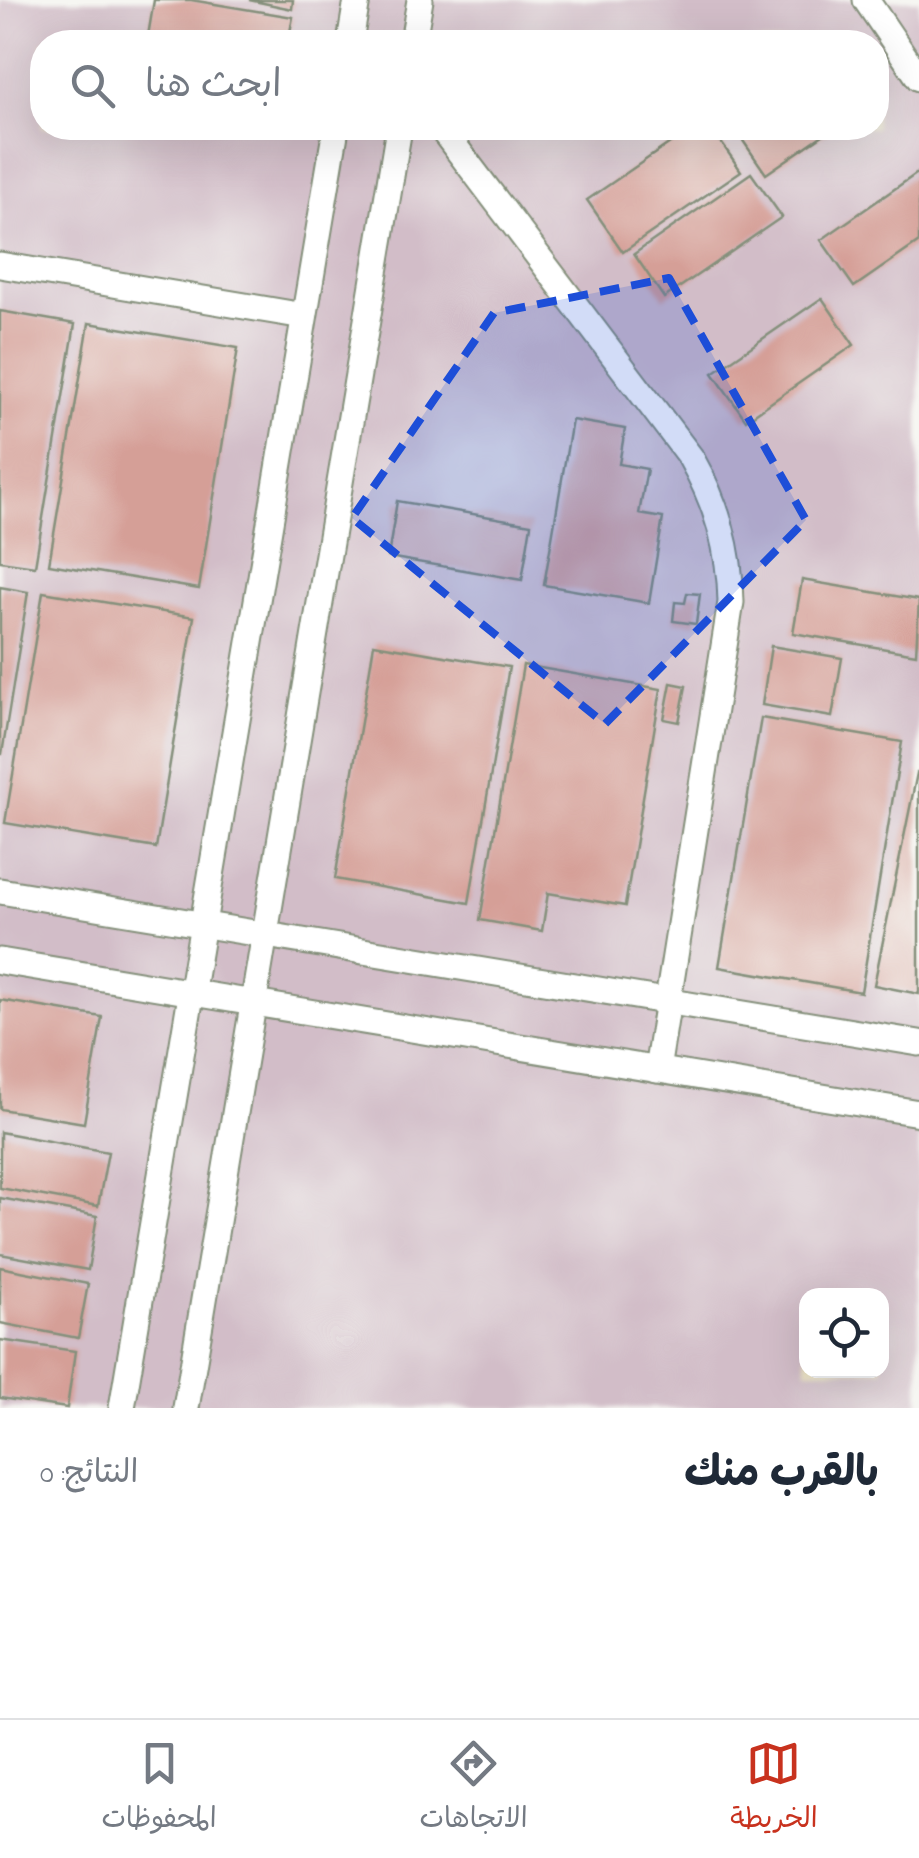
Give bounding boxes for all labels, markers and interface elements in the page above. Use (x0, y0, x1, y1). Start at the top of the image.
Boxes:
search box (30, 30, 889, 140)
icon: search (65, 58, 120, 113)
text: ابحث هنا (145, 59, 282, 115)
map controls (799, 1288, 889, 1378)
button: locate (799, 1288, 889, 1378)
text: بالقرب منك (684, 1444, 879, 1505)
text: النتائج: 0 (40, 1451, 138, 1498)
tab: المحفوظات (101, 1736, 217, 1842)
tab: الاتجاهات (419, 1736, 528, 1842)
tab: الخريطة (730, 1736, 818, 1842)

